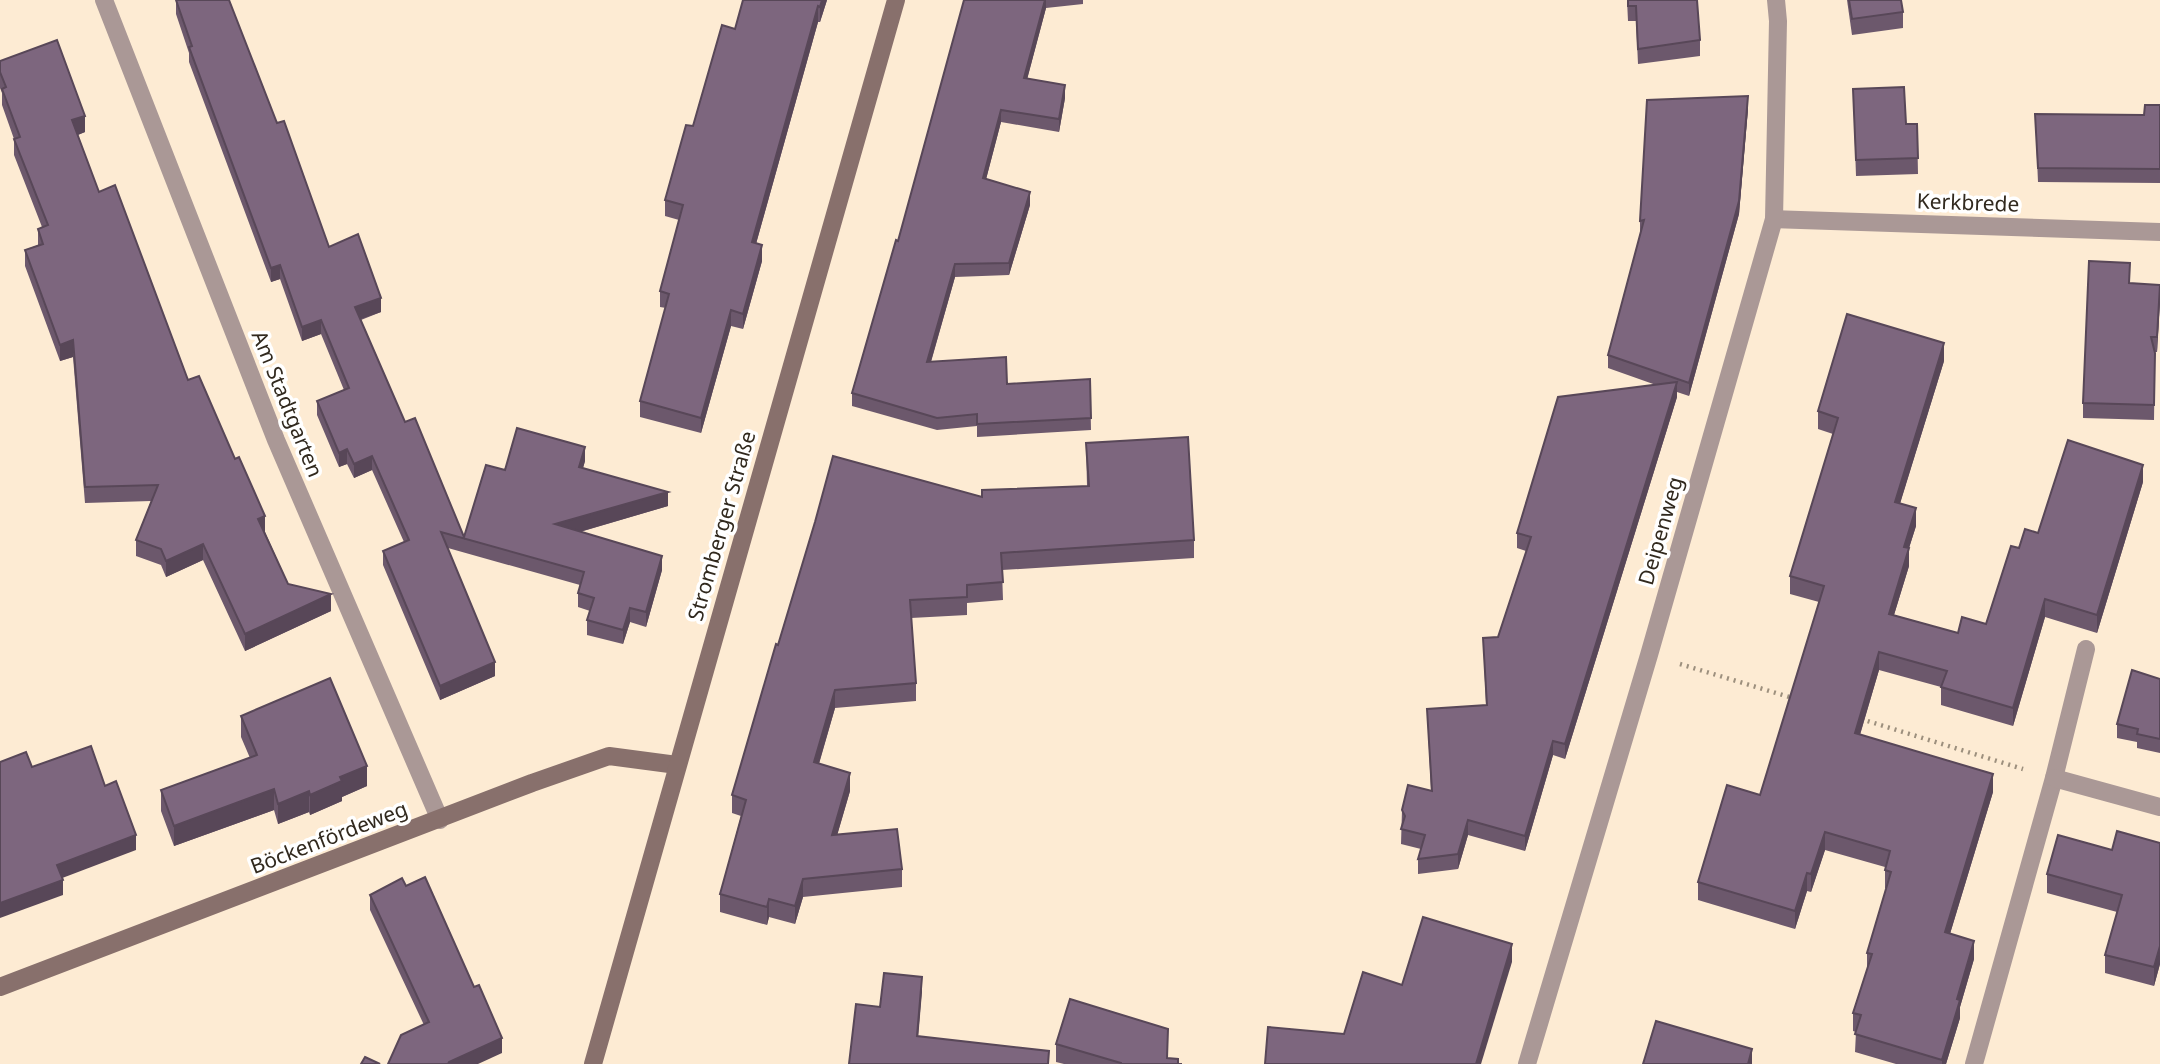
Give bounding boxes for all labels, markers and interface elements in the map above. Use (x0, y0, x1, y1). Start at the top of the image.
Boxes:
street label: Kerkbrede (1916, 186, 2020, 218)
street label: Am Stadtgarten (246, 326, 330, 481)
street label: Stromberger Straße (681, 428, 762, 624)
street label: Deipenweg (1631, 473, 1689, 588)
street label: Böckenfördeweg (246, 794, 411, 880)

